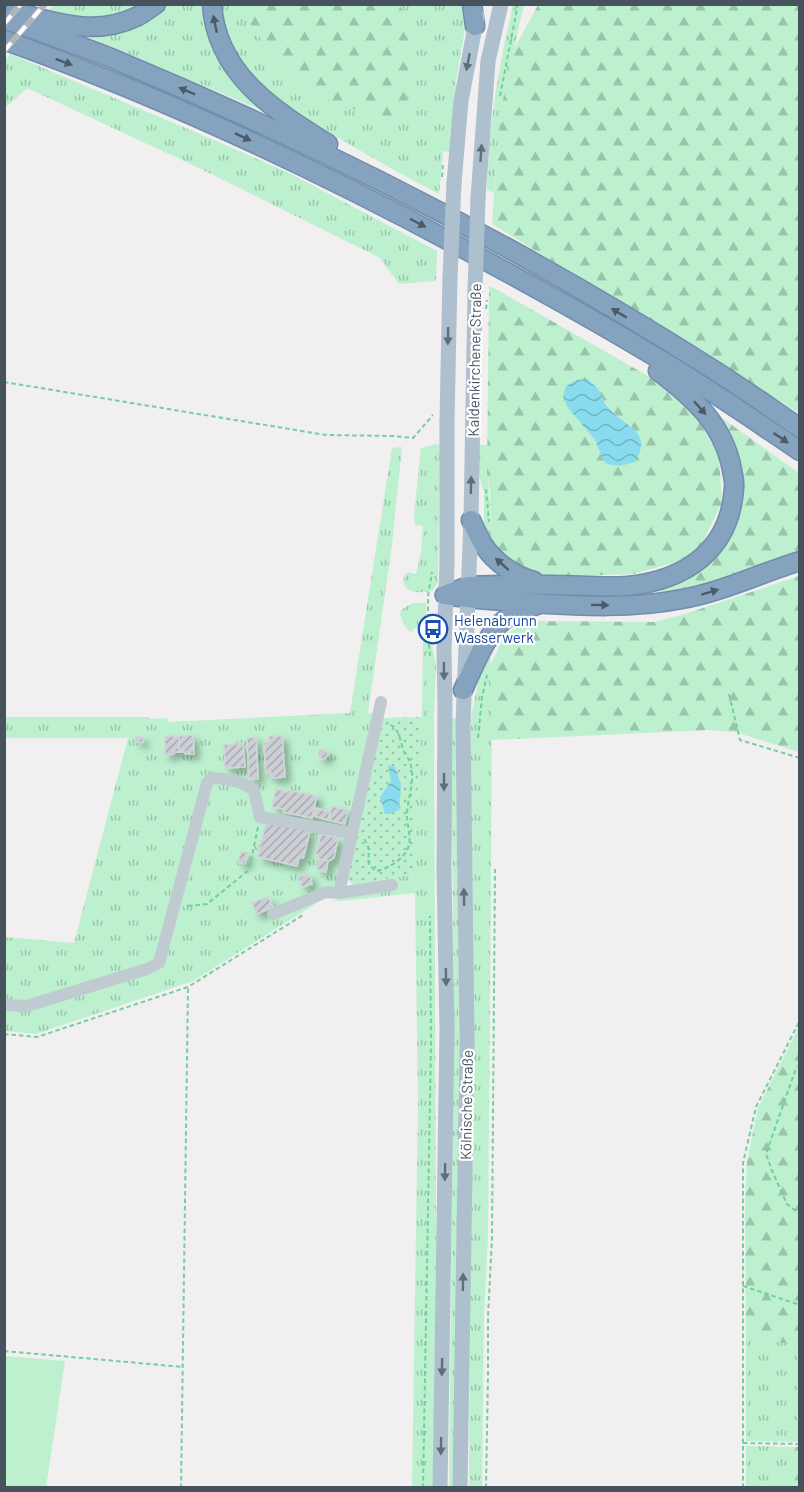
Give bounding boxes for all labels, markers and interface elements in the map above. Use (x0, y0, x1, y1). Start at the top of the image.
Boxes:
one-way arrow (210, 14, 219, 33)
one-way arrow (463, 53, 472, 72)
one-way arrow (55, 57, 73, 67)
one-way arrow (178, 86, 196, 95)
one-way arrow (235, 133, 252, 142)
one-way arrow (476, 144, 486, 163)
one-way arrow (410, 218, 427, 228)
street label: Kaldenkirchener Straße (464, 283, 484, 437)
one-way arrow (611, 307, 627, 318)
one-way arrow (444, 326, 453, 345)
one-way arrow (692, 400, 706, 414)
one-way arrow (772, 432, 788, 444)
one-way arrow (466, 476, 476, 495)
one-way arrow (494, 557, 509, 571)
one-way arrow (701, 587, 719, 596)
one-way arrow (591, 600, 610, 610)
place label: Helenabrunn Wasserwerk (454, 611, 537, 646)
bus stop icon: Helenabrunn Wasserwerk (417, 613, 449, 645)
one-way arrow (440, 662, 449, 681)
one-way arrow (439, 773, 449, 792)
one-way arrow (459, 887, 469, 906)
one-way arrow (441, 968, 451, 987)
street label: Kölnische Straße (456, 1050, 476, 1160)
one-way arrow (440, 1163, 450, 1182)
one-way arrow (458, 1273, 468, 1292)
one-way arrow (437, 1358, 447, 1377)
one-way arrow (436, 1437, 446, 1456)

